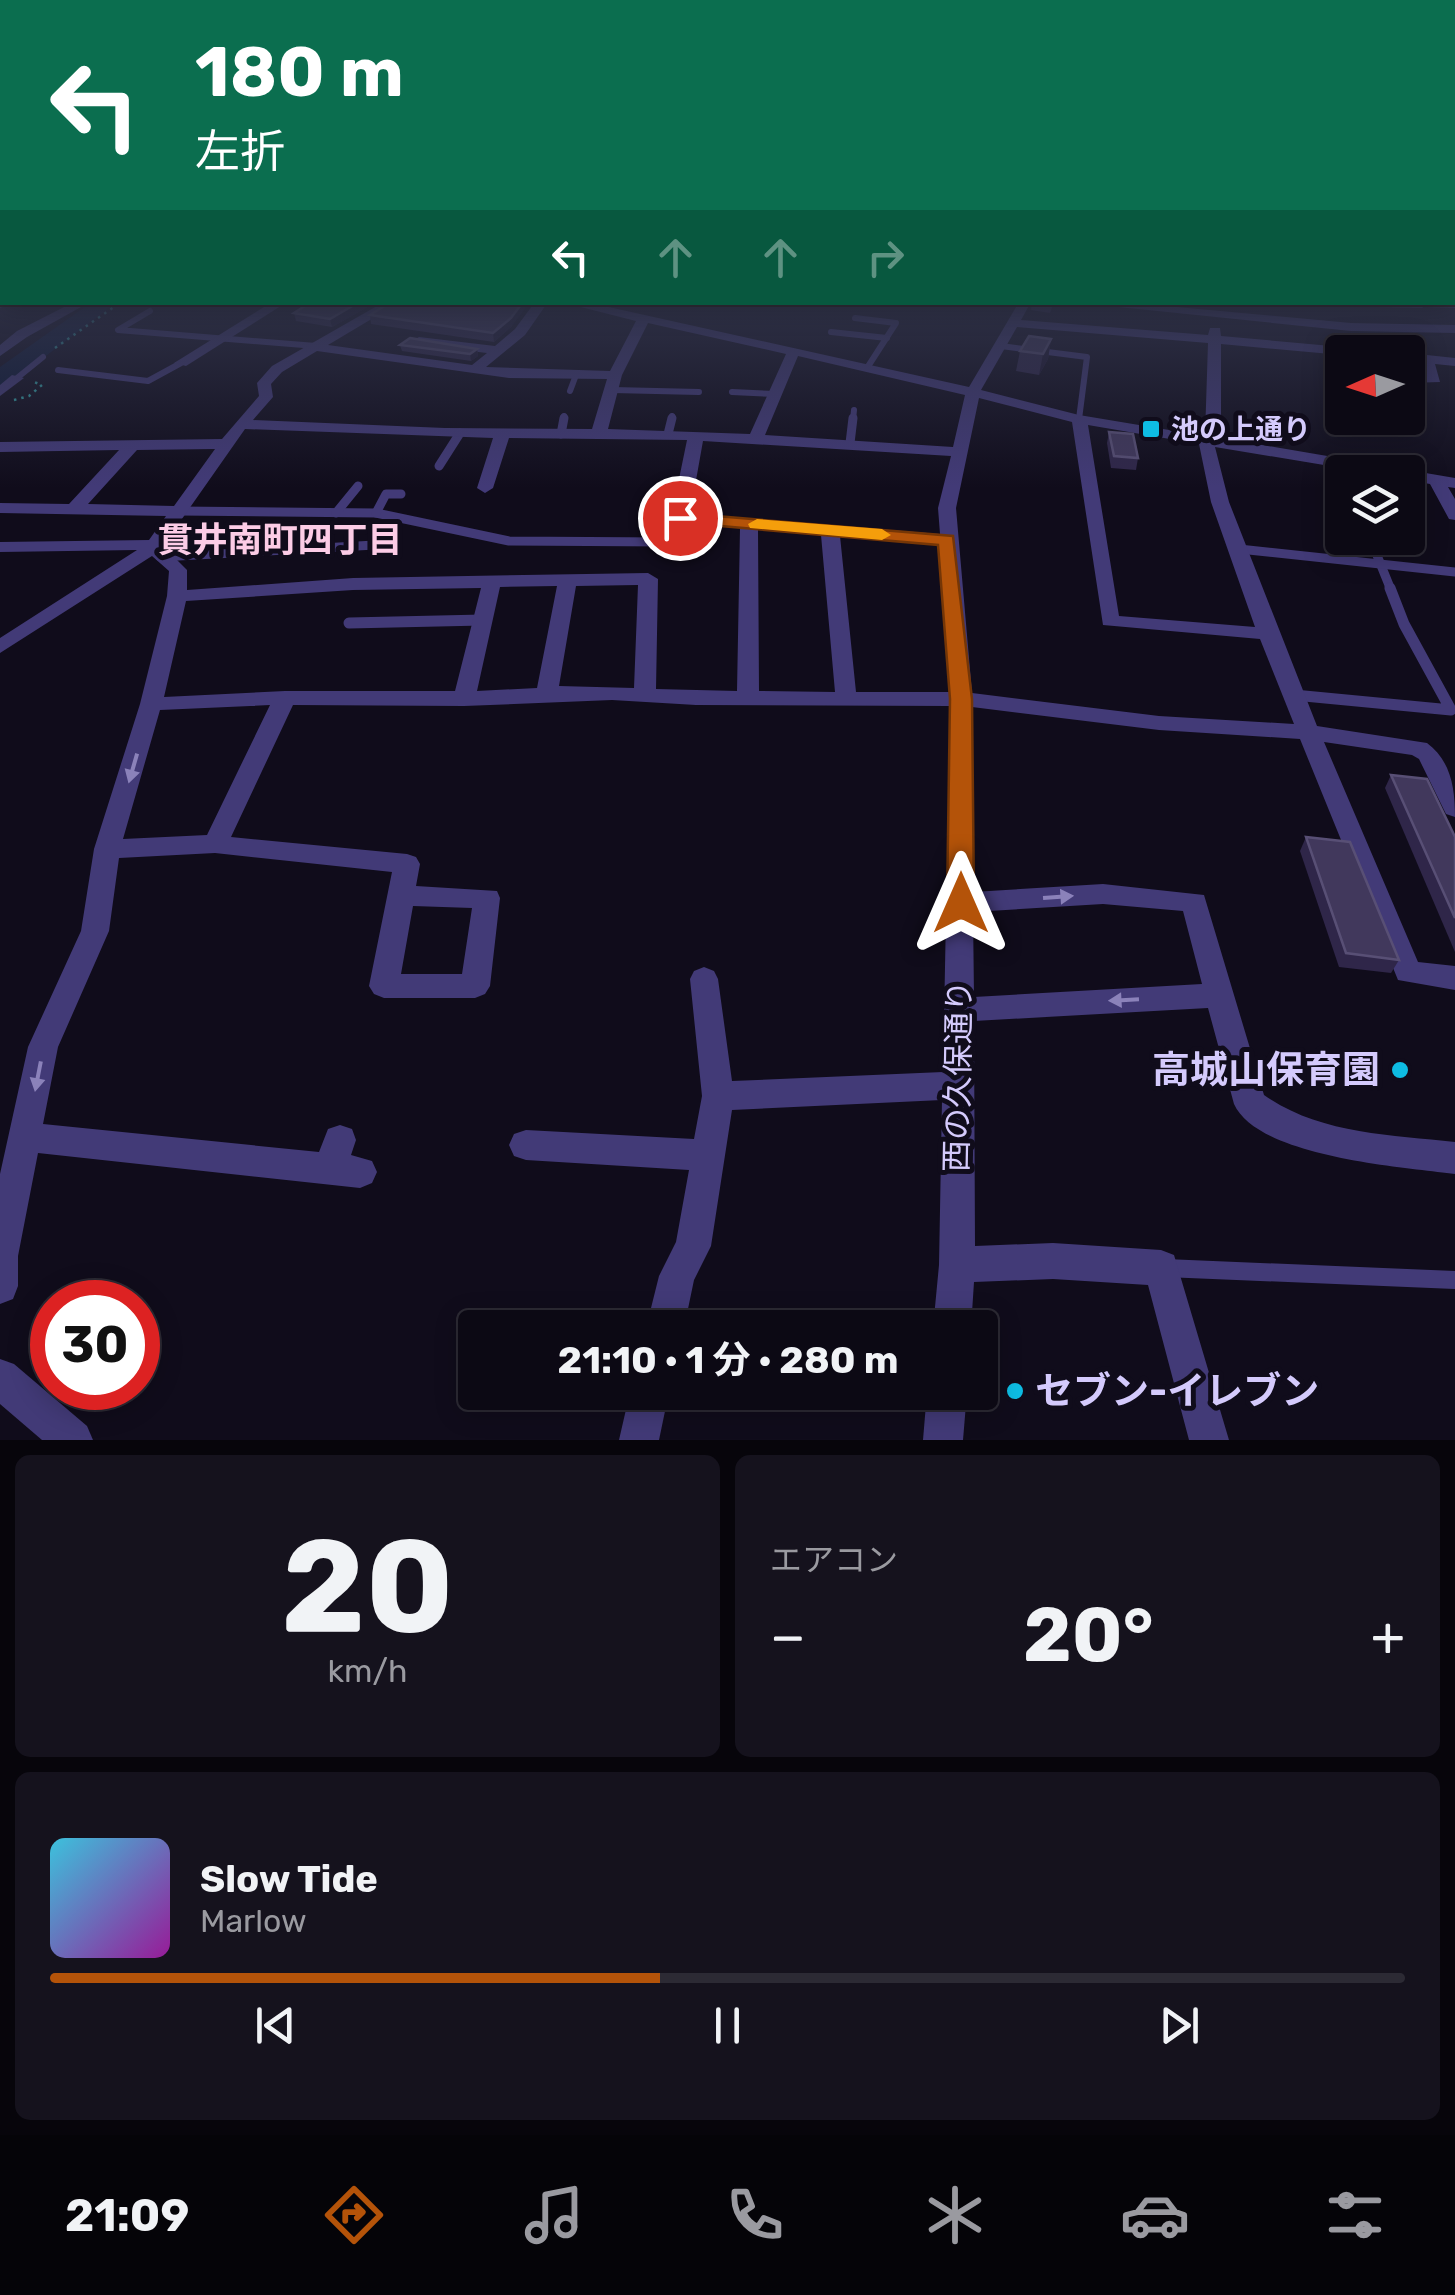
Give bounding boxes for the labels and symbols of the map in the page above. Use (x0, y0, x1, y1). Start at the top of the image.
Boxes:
north arrow (1325, 335, 1425, 435)
place label: 池の上通り (1171, 413, 1311, 446)
marker: 池の上通り (1140, 418, 1162, 440)
pin (638, 476, 723, 561)
district label: 貫井南町四丁目 (157, 519, 403, 561)
one-way arrow (125, 752, 141, 783)
position arrow (909, 851, 1013, 955)
one-way arrow (1043, 889, 1075, 905)
street label: 西の久保通り (937, 980, 979, 1172)
one-way arrow (1107, 992, 1139, 1008)
place label: 高城山保育園 (1152, 1047, 1380, 1093)
marker: 高城山保育園 (1389, 1059, 1411, 1081)
one-way arrow (29, 1061, 45, 1092)
speed limit sign: 30 (30, 1280, 160, 1410)
place label: セブン-イレブン (1035, 1368, 1319, 1414)
marker: セブン-イレブン (1004, 1380, 1026, 1402)

